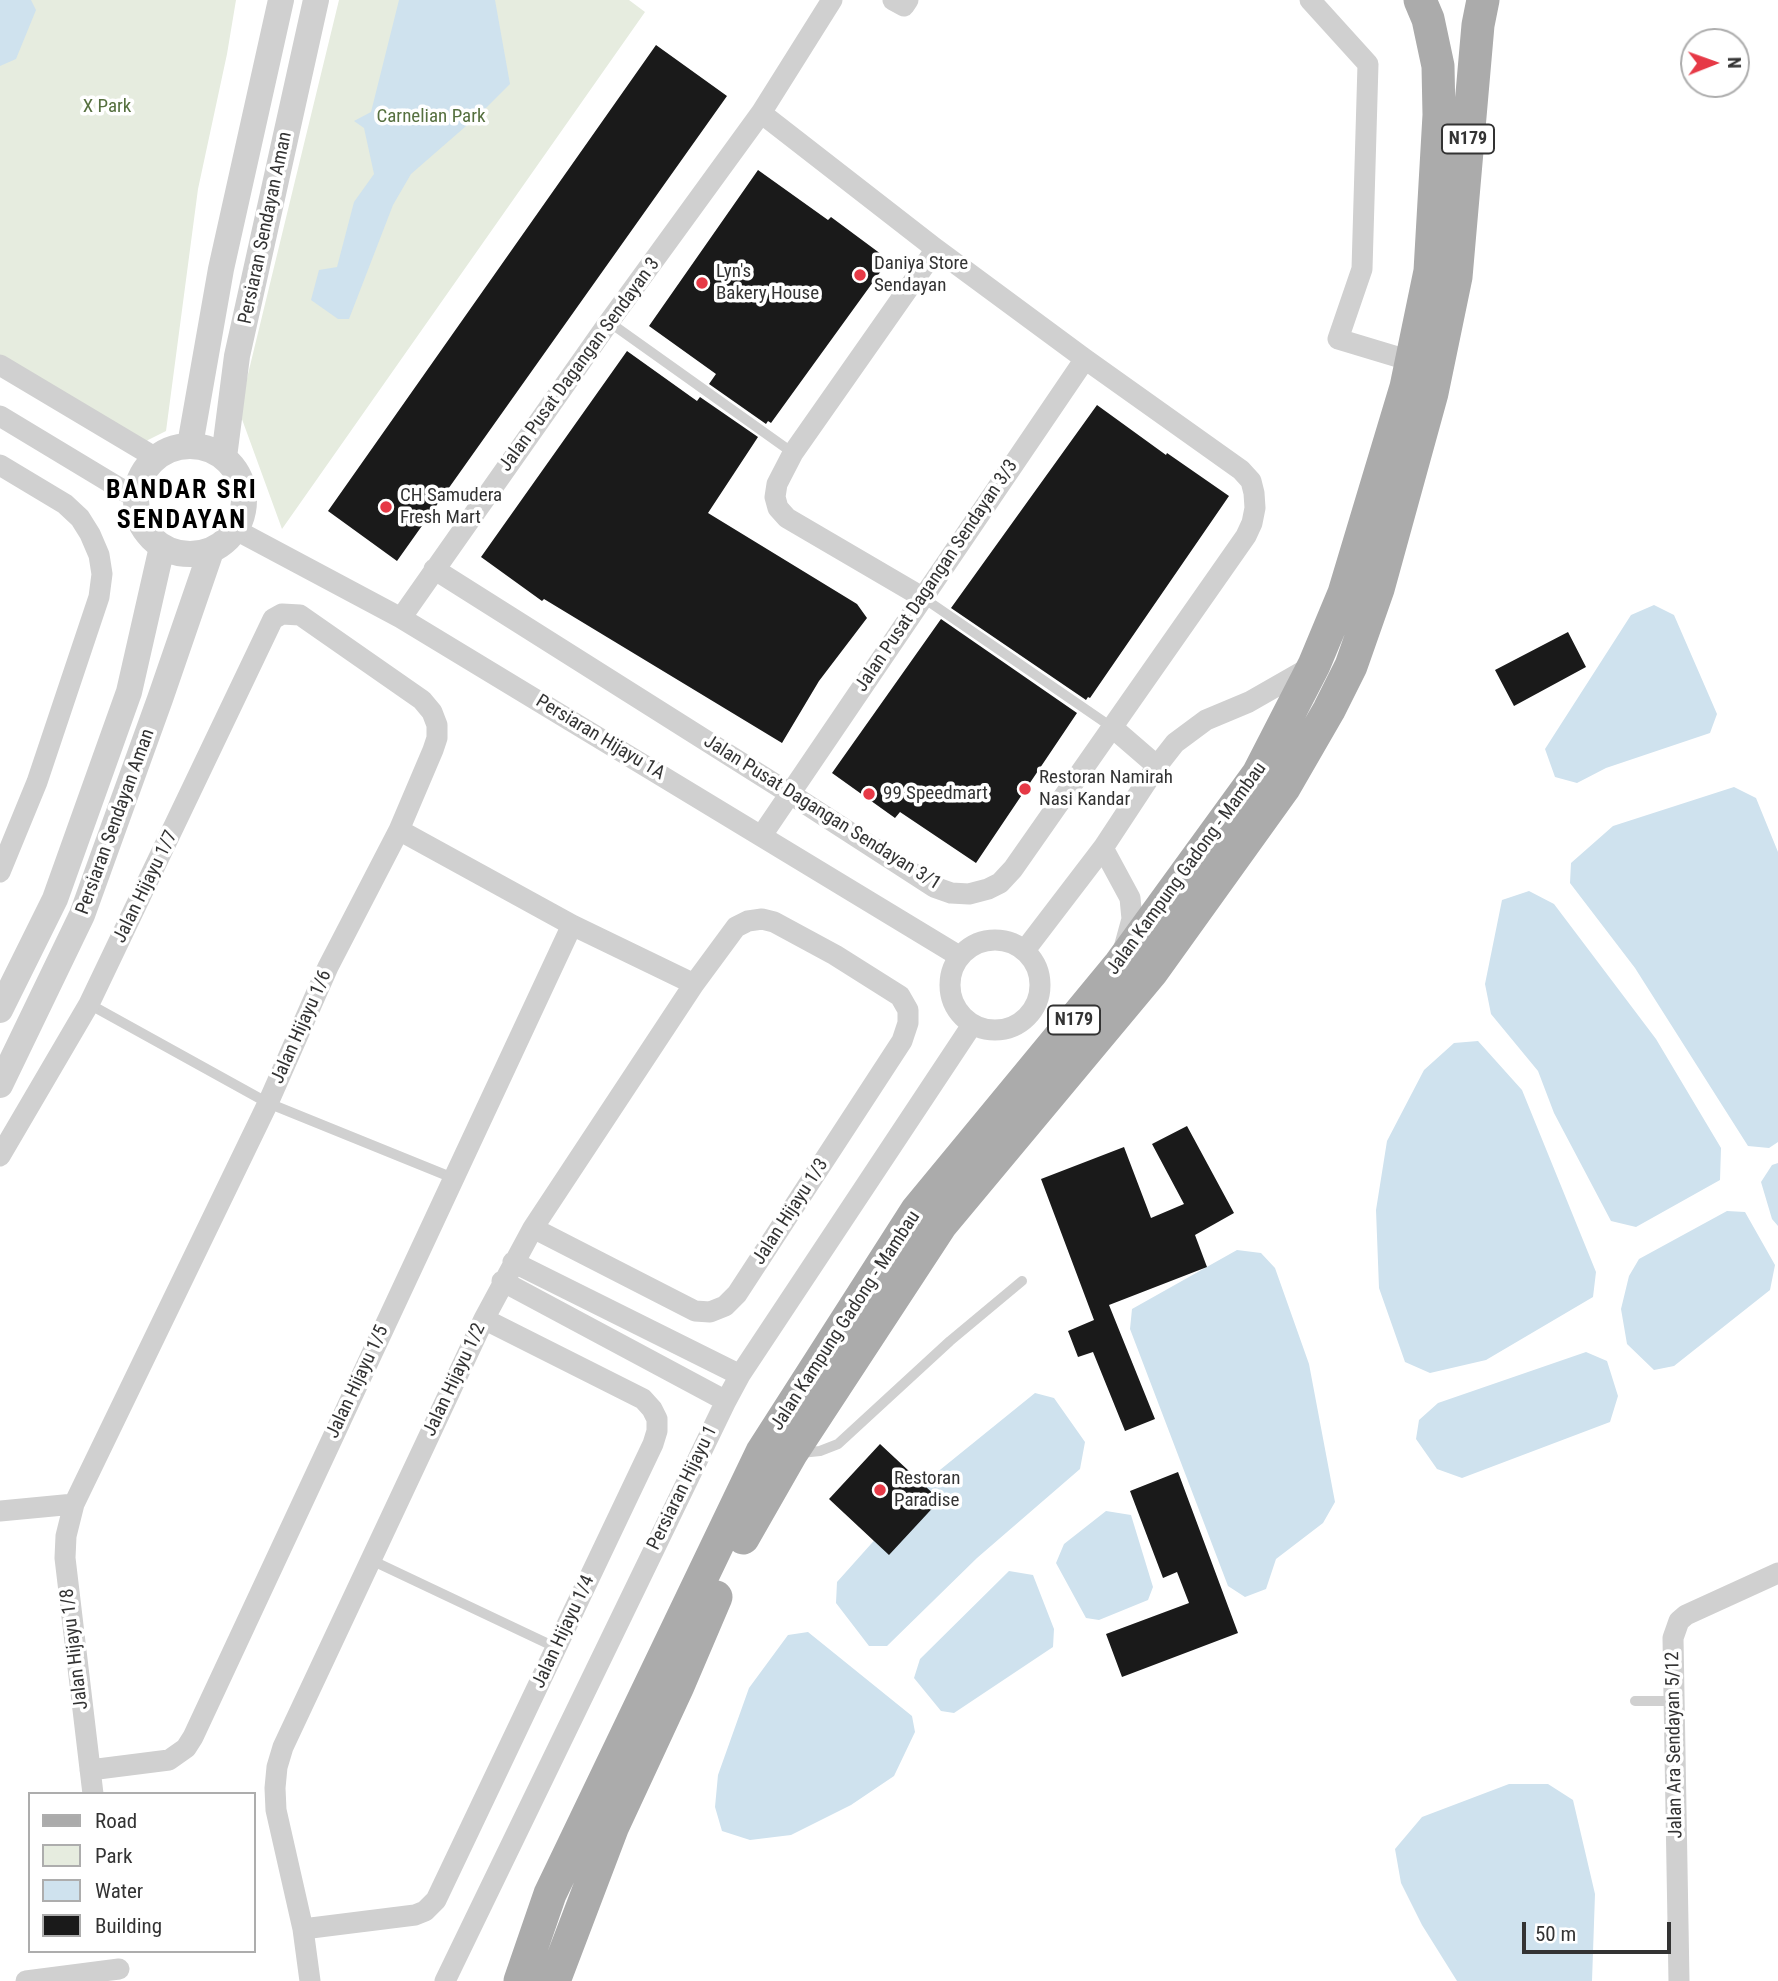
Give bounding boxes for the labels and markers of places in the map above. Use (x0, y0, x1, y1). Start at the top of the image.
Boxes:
place label: Daniya Store Sendayan (874, 253, 968, 297)
place label: Lyn's Bakery House (716, 261, 819, 305)
marker: Daniya Store Sendayan (852, 267, 868, 283)
marker: Lyn's Bakery House (694, 275, 710, 291)
place label: CH Samudera Fresh Mart (400, 485, 502, 529)
marker: CH Samudera Fresh Mart (378, 499, 394, 515)
place label: Restoran Namirah Nasi Kandar (1039, 767, 1173, 811)
marker: Restoran Namirah Nasi Kandar (1017, 781, 1033, 797)
place label: 99 Speedmart (883, 783, 988, 805)
marker: 99 Speedmart (861, 786, 877, 802)
place label: Restoran Paradise (894, 1468, 960, 1512)
marker: Restoran Paradise (872, 1482, 888, 1498)

